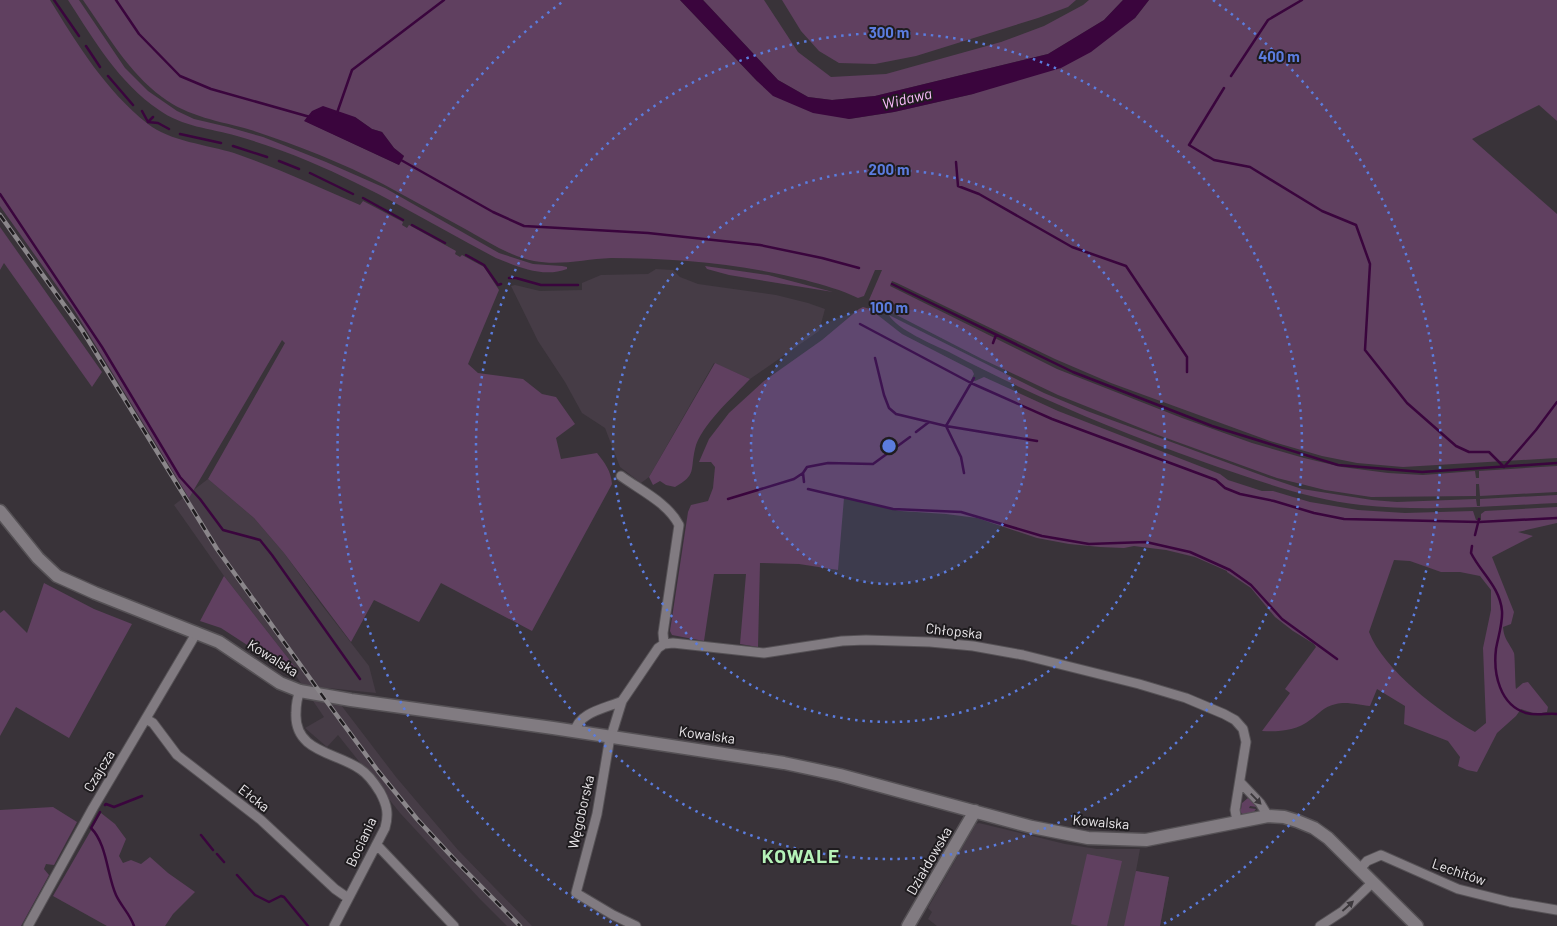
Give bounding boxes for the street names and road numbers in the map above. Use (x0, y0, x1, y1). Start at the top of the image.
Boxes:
street label: Chłopska (925, 619, 983, 642)
street label: Kowalska (245, 635, 302, 680)
street label: Kowalska (678, 722, 736, 747)
street label: Czajcza (79, 747, 118, 795)
street label: Węgoborska (564, 773, 597, 850)
street label: Ełcka (235, 780, 273, 815)
street label: Kowalska (1072, 811, 1130, 832)
street label: Bociania (342, 814, 379, 869)
street label: Działdowska (902, 824, 955, 898)
street label: Lechitów (1430, 854, 1488, 889)

